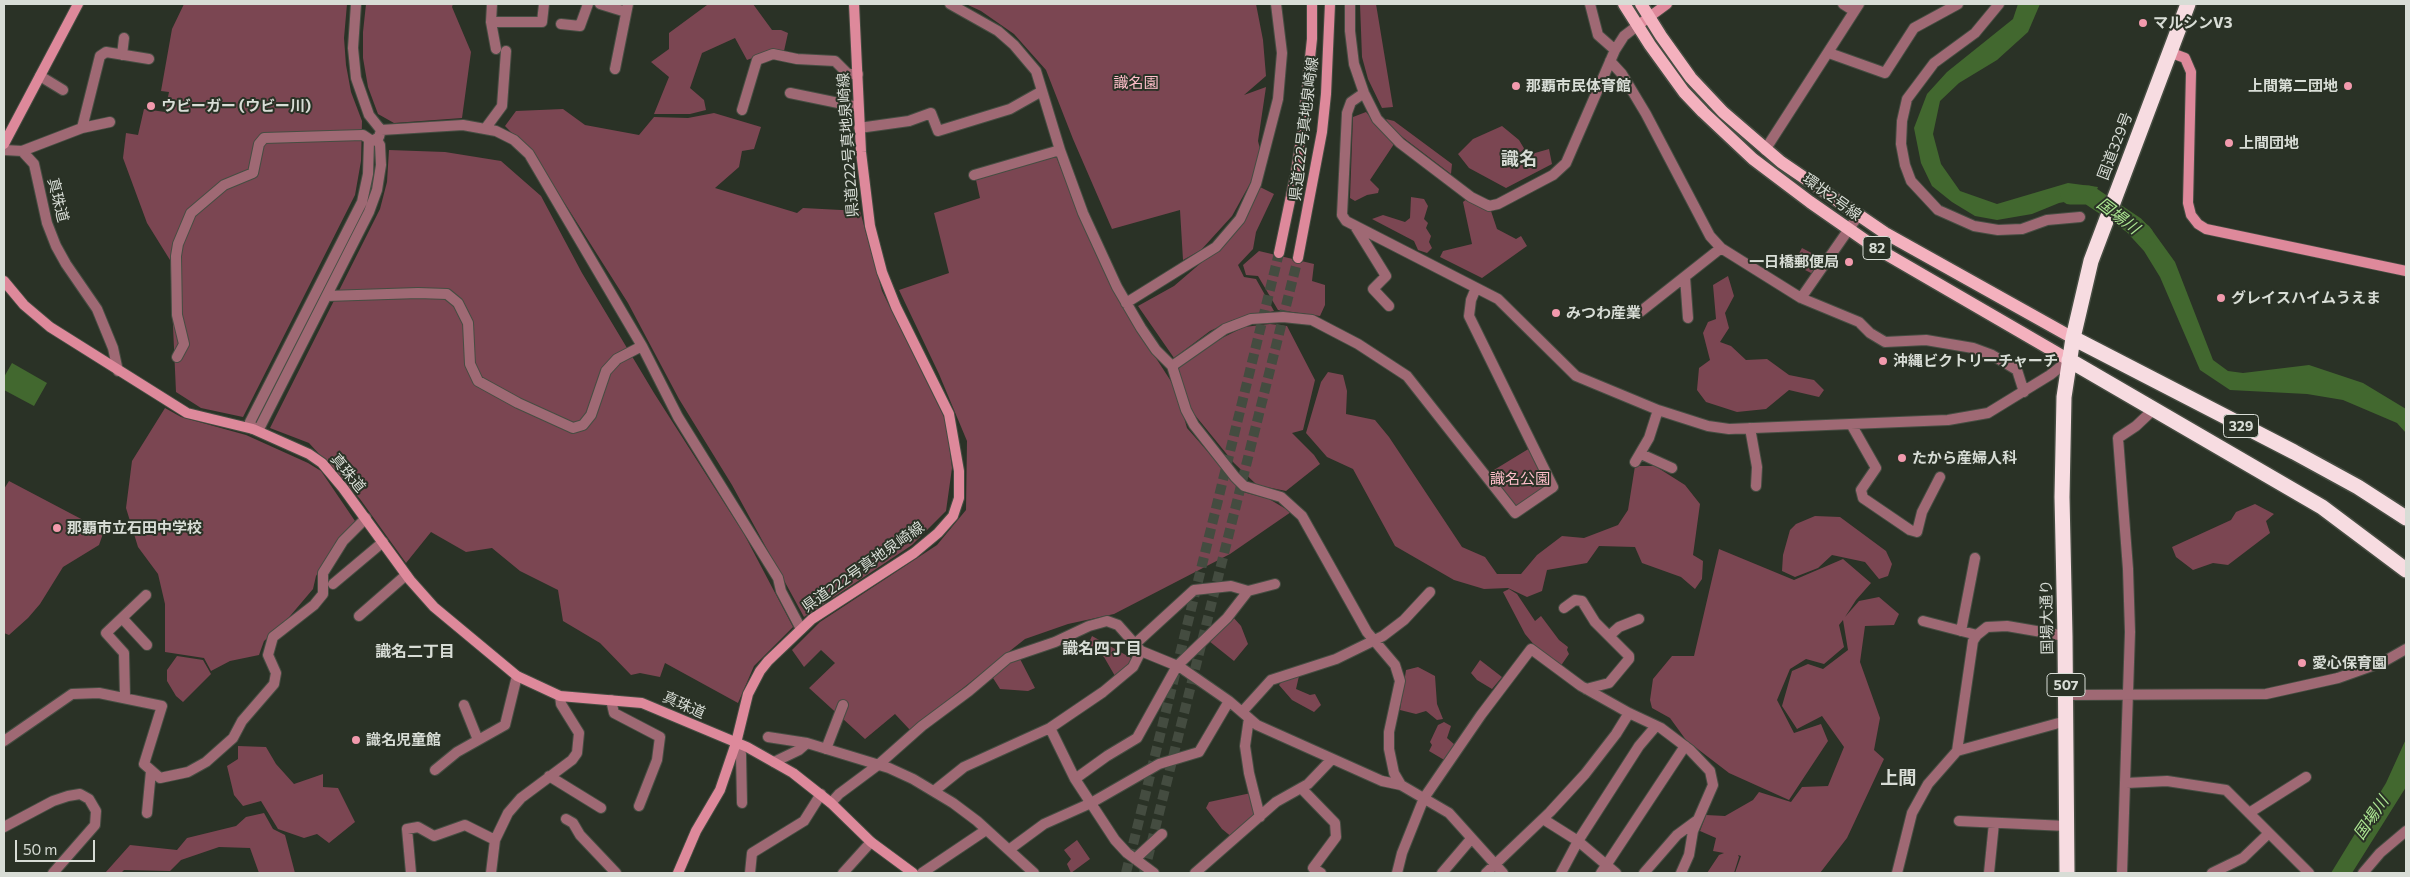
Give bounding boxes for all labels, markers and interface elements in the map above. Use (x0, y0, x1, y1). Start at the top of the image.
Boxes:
place label: マルシンV3 (2153, 14, 2232, 32)
marker: マルシンV3 (2137, 17, 2149, 29)
street label: 県道222号真地泉崎線 (1286, 56, 1322, 202)
street label: 県道222号真地泉崎線 (834, 72, 862, 218)
park label: 識名園 (1114, 74, 1158, 92)
place label: 那覇市民体育館 (1526, 77, 1631, 95)
place label: 上間第二団地 (2248, 77, 2338, 95)
marker: 那覇市民体育館 (1510, 80, 1522, 92)
marker: 上間第二団地 (2342, 80, 2354, 92)
place label: ウビーガー (ウビー川) (161, 97, 311, 115)
marker: ウビーガー (ウビー川) (145, 100, 157, 112)
street label: 国道329号 (2094, 110, 2136, 182)
place label: 上間団地 (2239, 134, 2299, 152)
marker: 上間団地 (2223, 137, 2235, 149)
district label: 識名 (1501, 148, 1537, 170)
street label: 環状2号線 (1799, 170, 1865, 224)
street label: 真珠道 (44, 176, 72, 224)
water label: 国場川 (2093, 194, 2143, 238)
road number: 82 (1863, 237, 1891, 260)
place label: 一日橋郵便局 (1749, 253, 1839, 271)
marker: 一日橋郵便局 (1843, 256, 1855, 268)
place label: グレイスハイムうえま (2231, 289, 2381, 307)
marker: グレイスハイムうえま (2215, 292, 2227, 304)
place label: みつわ産業 (1566, 304, 1641, 322)
marker: みつわ産業 (1550, 307, 1562, 319)
place label: 沖縄ビクトリーチャーチ (1893, 352, 2058, 370)
marker: 沖縄ビクトリーチャーチ (1877, 355, 1889, 367)
road number: 329 (2224, 414, 2258, 438)
place label: たから産婦人科 (1912, 449, 2017, 467)
street label: 真珠道 (327, 450, 369, 496)
marker: たから産婦人科 (1896, 452, 1908, 464)
park label: 識名公園 (1490, 470, 1550, 488)
street label: 県道222号真地泉崎線 (798, 518, 928, 616)
place label: 那覇市立石田中学校 (67, 519, 202, 537)
marker: 那覇市立石田中学校 (51, 522, 63, 534)
street label: 国場大通り (2037, 579, 2057, 655)
district label: 識名四丁目 (1062, 639, 1142, 659)
district label: 識名二丁目 (375, 642, 455, 662)
place label: 愛心保育園 (2312, 654, 2387, 672)
marker: 愛心保育園 (2296, 657, 2308, 669)
road number: 507 (2047, 674, 2085, 696)
street label: 真珠道 (660, 688, 708, 722)
place label: 識名児童館 (366, 731, 441, 749)
marker: 識名児童館 (350, 734, 362, 746)
district label: 上間 (1880, 767, 1916, 789)
water label: 国場川 (2350, 793, 2392, 843)
scale bar (18, 830, 98, 862)
text: 50 m (23, 840, 57, 858)

